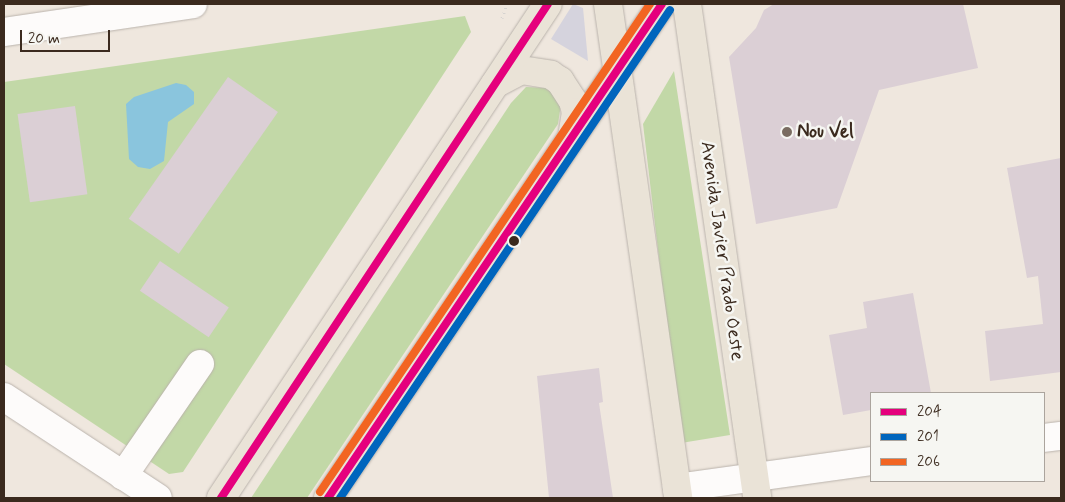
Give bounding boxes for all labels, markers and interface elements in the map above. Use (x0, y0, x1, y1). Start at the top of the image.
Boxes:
scale bar (22, 20, 112, 52)
text: 20 m (28, 29, 60, 49)
place label: Nou Vel (797, 121, 854, 143)
marker: Nou Vel (781, 126, 793, 138)
street label: Avenida Javier Prado Oeste (695, 140, 749, 362)
unlabelled marker (509, 236, 519, 246)
legend (870, 392, 1045, 482)
text: 204 (917, 402, 942, 422)
text: 201 (917, 427, 939, 447)
text: 206 (917, 452, 940, 472)

